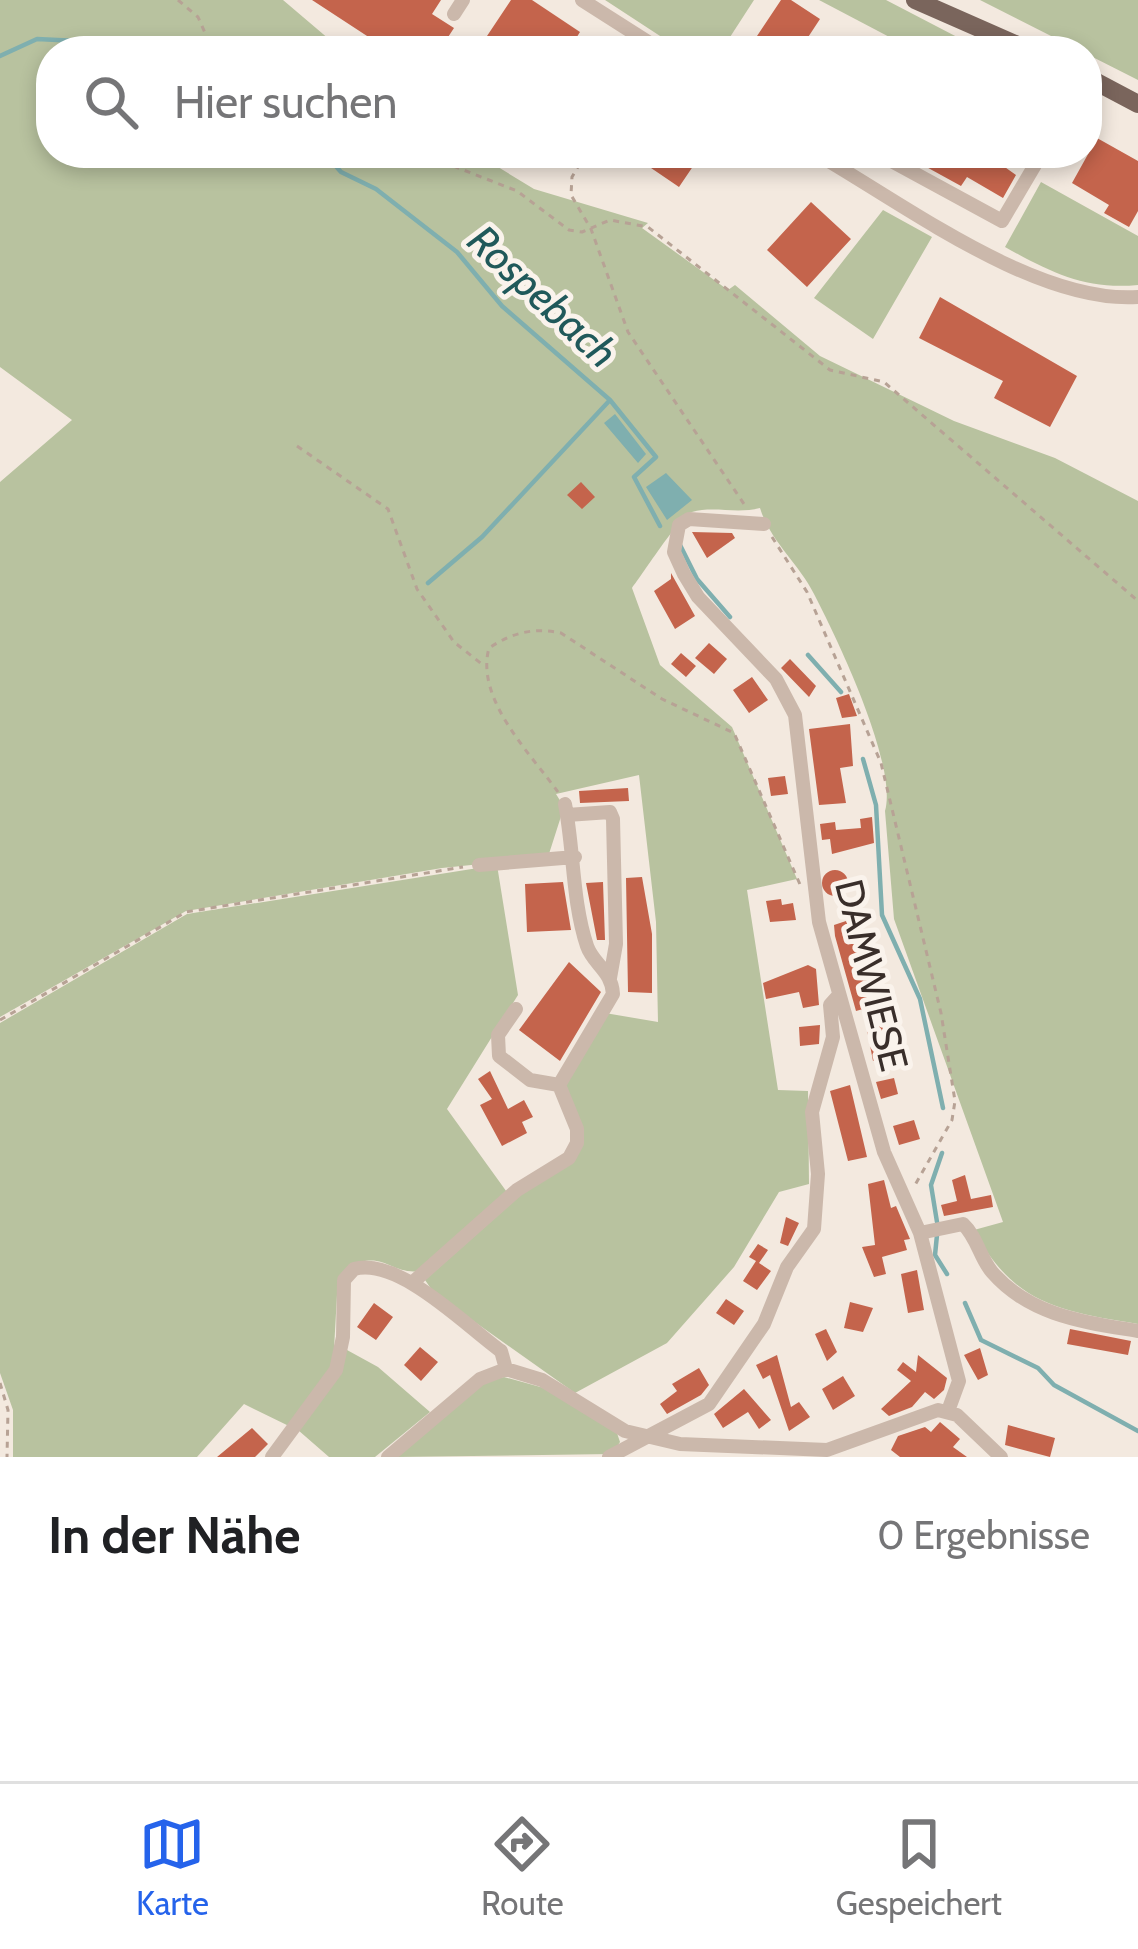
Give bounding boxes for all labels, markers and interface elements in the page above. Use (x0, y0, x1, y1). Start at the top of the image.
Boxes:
search box (36, 36, 1102, 168)
icon: search (78, 69, 144, 135)
text: Hier suchen (174, 75, 398, 129)
water label: Rospebach (458, 214, 628, 378)
street label: DAMWIESE (825, 874, 919, 1076)
text: In der Nähe (48, 1504, 301, 1566)
text: 0 Ergebnisse (877, 1511, 1090, 1559)
tab: Karte (136, 1811, 209, 1923)
tab: Route (481, 1811, 564, 1923)
tab: Gespeichert (836, 1811, 1002, 1923)

